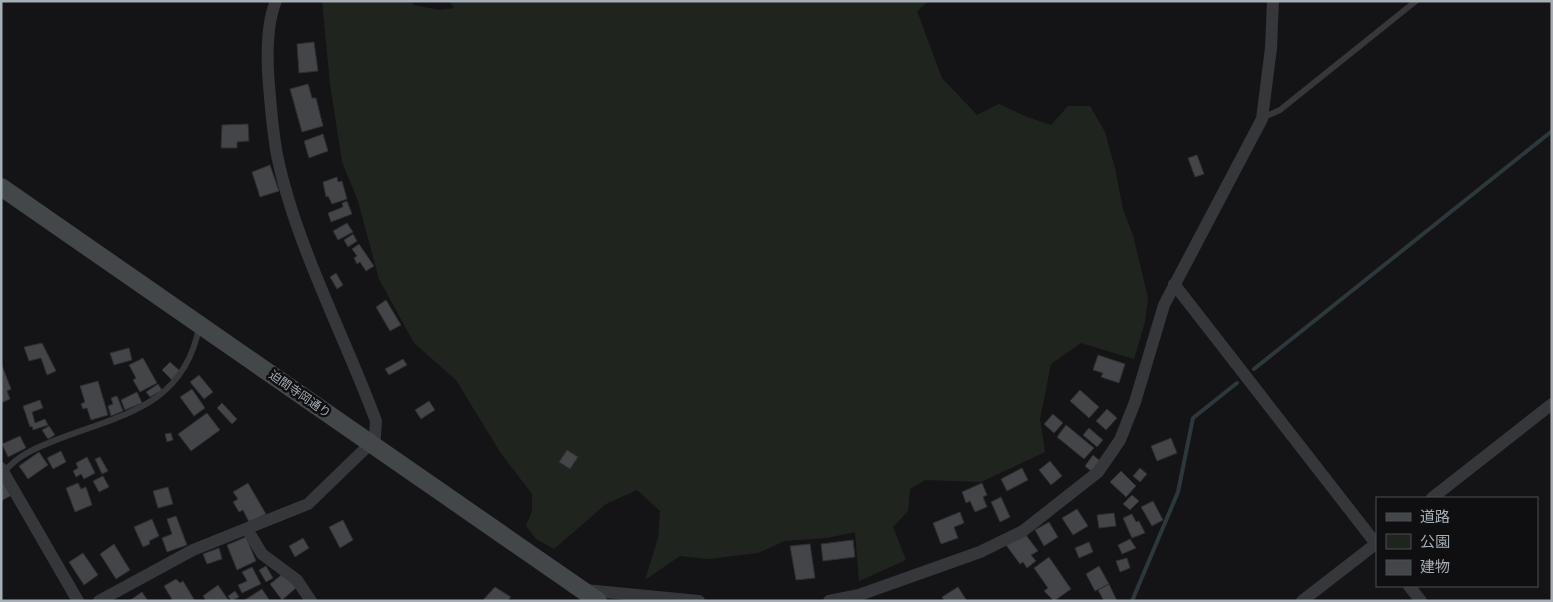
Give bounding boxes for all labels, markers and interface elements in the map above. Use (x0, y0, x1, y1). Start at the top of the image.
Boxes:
street label: 迫間寺岡通り (266, 366, 335, 421)
legend (1376, 497, 1538, 587)
text: 道路 (1420, 506, 1450, 526)
text: 公園 (1420, 531, 1450, 551)
text: 建物 (1420, 556, 1450, 576)

